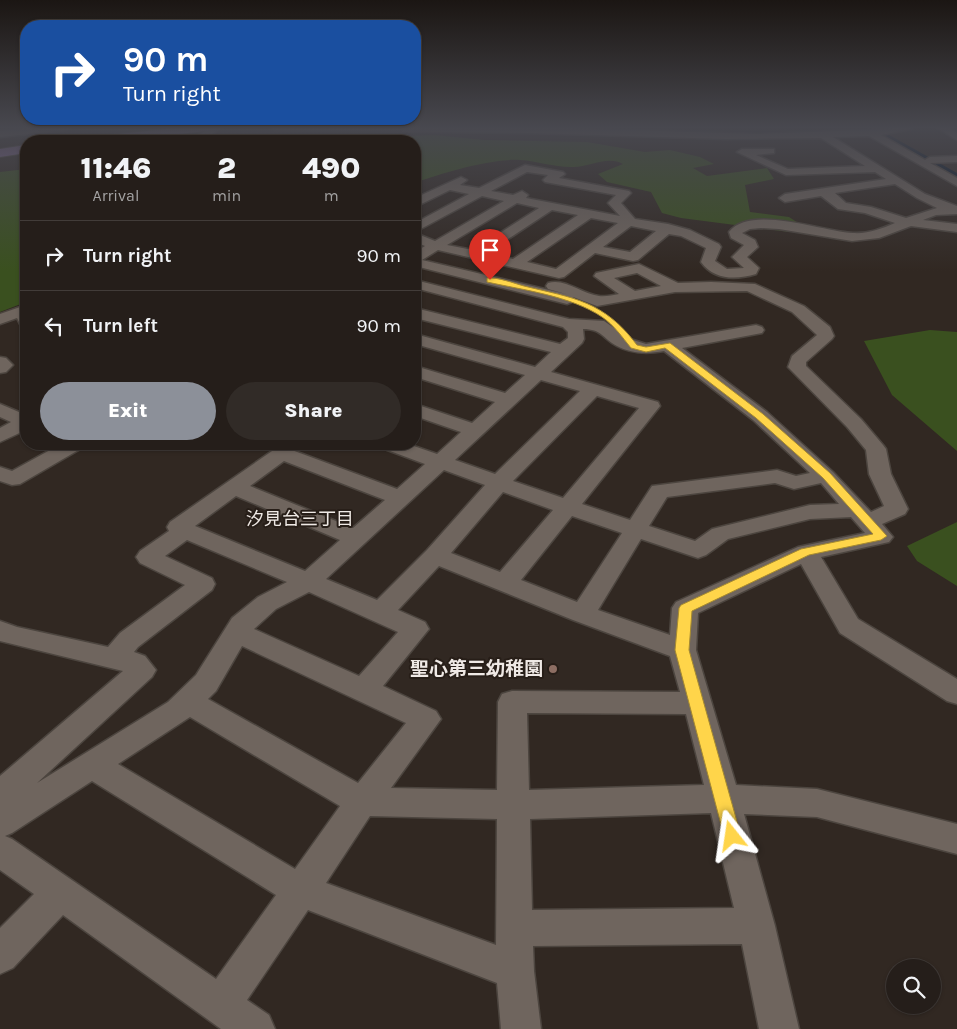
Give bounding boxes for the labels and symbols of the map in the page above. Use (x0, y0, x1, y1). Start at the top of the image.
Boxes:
pin (469, 229, 511, 280)
district label: 汐見台三丁目 (246, 508, 354, 530)
place label: 聖心第三幼稚園 (410, 658, 543, 680)
marker: 聖心第三幼稚園 (547, 663, 559, 675)
position arrow (705, 809, 757, 861)

